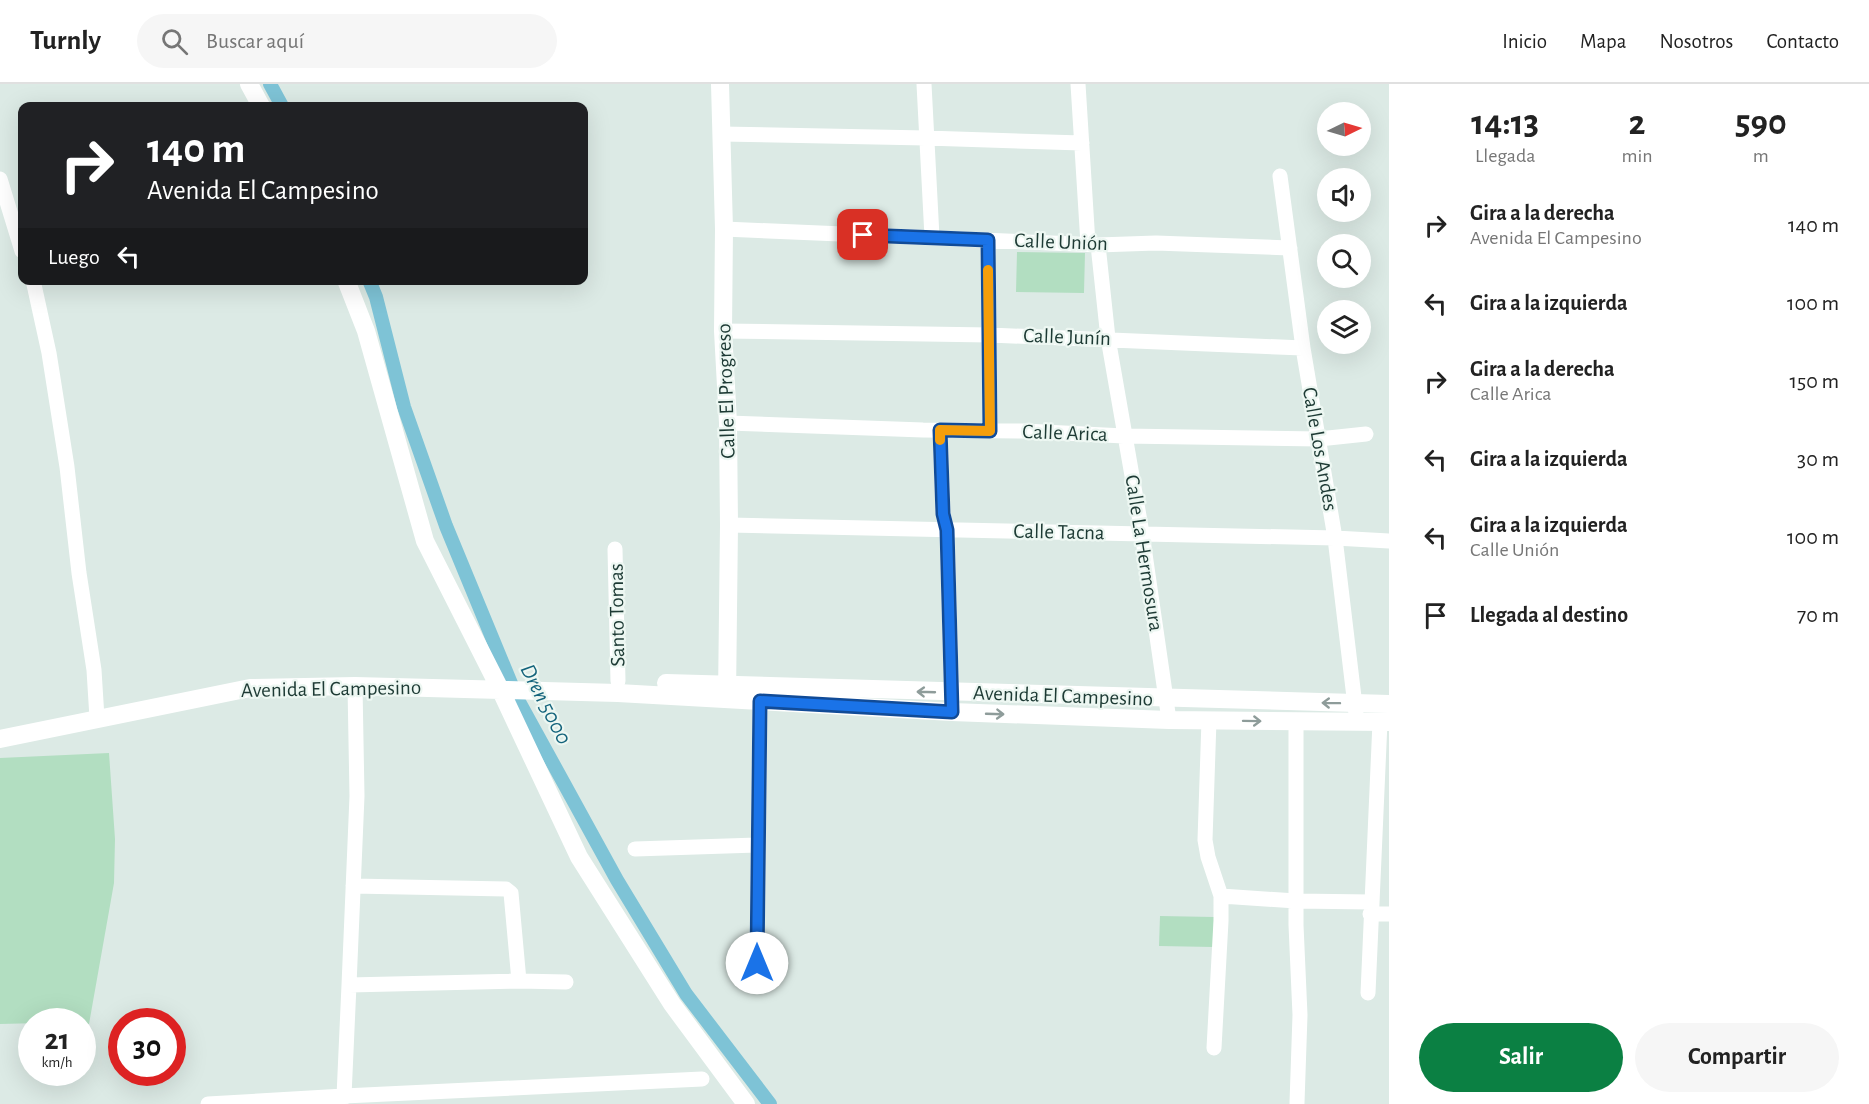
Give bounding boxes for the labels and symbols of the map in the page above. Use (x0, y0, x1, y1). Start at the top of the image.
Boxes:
north arrow (1317, 102, 1371, 156)
pin (837, 209, 888, 260)
street label: Calle Unión (1014, 230, 1108, 254)
street label: Calle El Progreso (713, 323, 739, 459)
street label: Calle Junín (1023, 325, 1111, 349)
street label: Calle Los Andes (1299, 386, 1341, 512)
street label: Calle Arica (1022, 421, 1108, 445)
street label: Calle La Hermosura (1121, 473, 1167, 633)
street label: Calle Tacna (1013, 521, 1105, 543)
street label: Santo Tomas (606, 563, 628, 667)
water label: Dren 5000 (516, 660, 576, 748)
street label: Avenida El Campesino (241, 677, 421, 701)
street label: Avenida El Campesino (973, 682, 1153, 710)
one-way arrow (916, 686, 936, 697)
one-way arrow (1321, 697, 1341, 709)
one-way arrow (984, 708, 1004, 719)
one-way arrow (1242, 715, 1262, 727)
position arrow (725, 931, 789, 995)
speed limit sign: 30 (108, 1008, 186, 1086)

